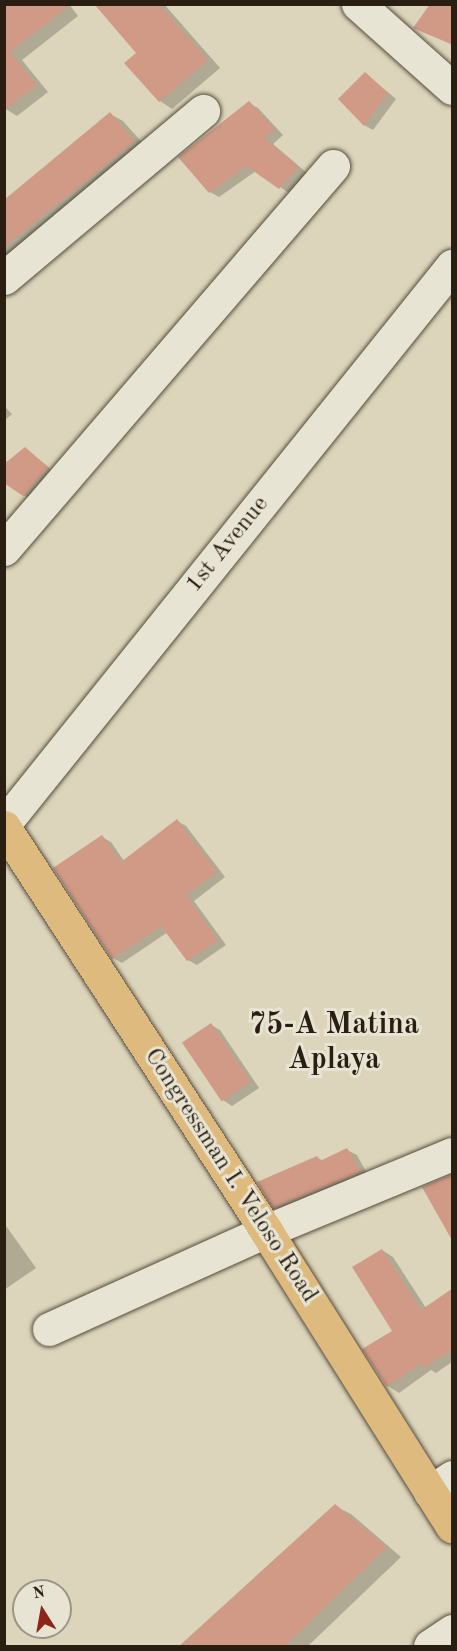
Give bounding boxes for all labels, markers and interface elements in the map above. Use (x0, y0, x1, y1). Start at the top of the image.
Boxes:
street label: 1st Avenue (180, 491, 276, 599)
district label: 75-A Matina Aplaya (249, 1007, 419, 1078)
street label: Congressman I. Veloso Road (137, 1044, 323, 1308)
north arrow (12, 1579, 72, 1639)
text: N (31, 1584, 46, 1602)

